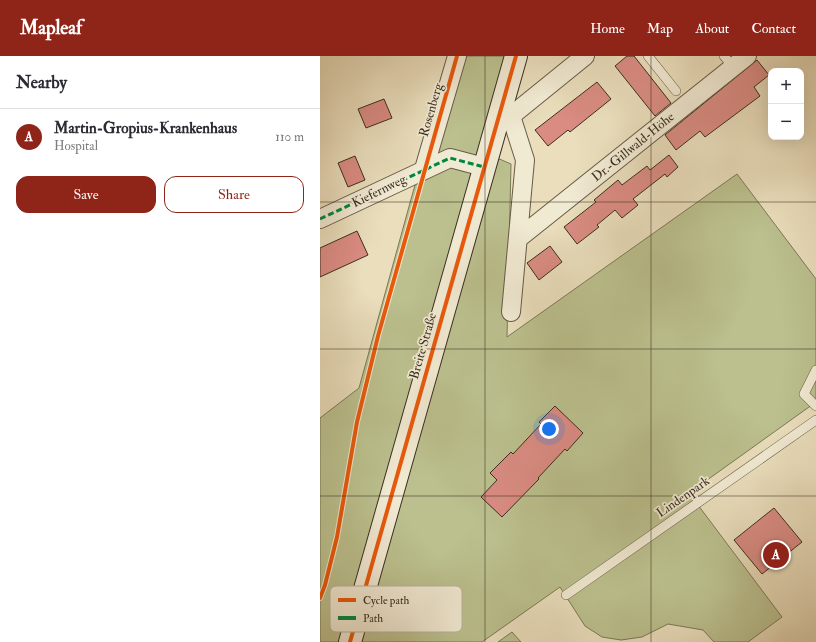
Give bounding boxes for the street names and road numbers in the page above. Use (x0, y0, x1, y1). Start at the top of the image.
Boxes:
street label: Rosenberg (416, 81, 446, 139)
street label: Dr.-Gillwald-Höhe (588, 108, 678, 185)
street label: Kiefernweg (349, 171, 409, 211)
street label: Breite Straße (406, 310, 440, 381)
street label: Lindenpark (653, 473, 714, 522)

